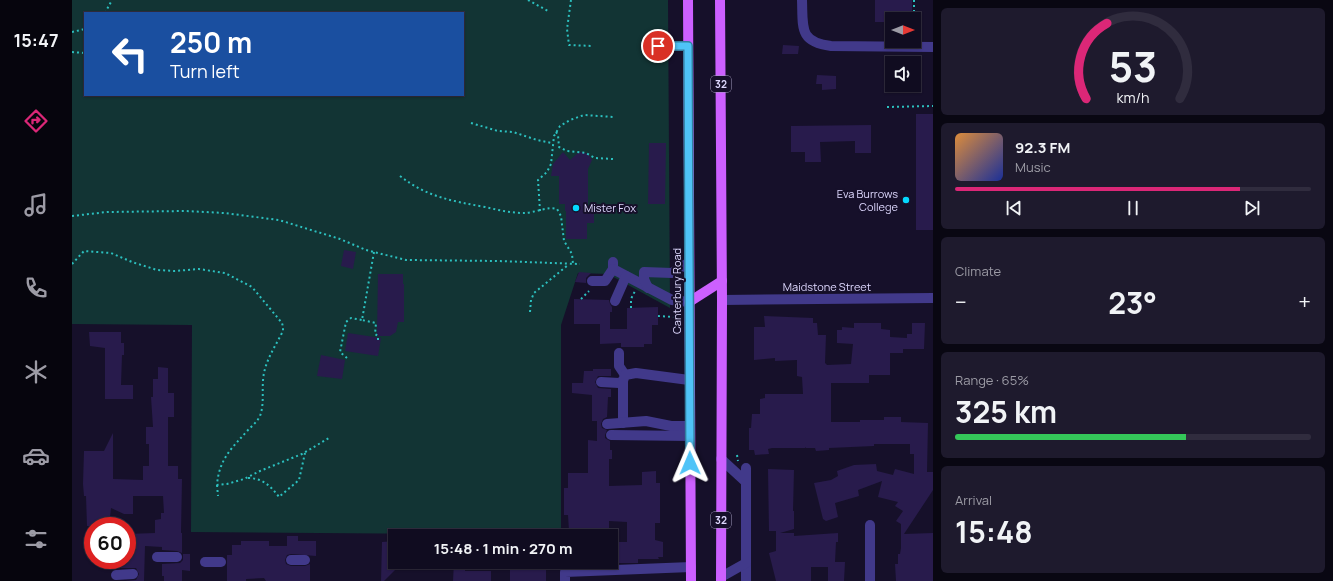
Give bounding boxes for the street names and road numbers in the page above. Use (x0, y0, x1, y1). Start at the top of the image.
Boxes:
road number: 32 (711, 76, 731, 92)
street label: Canterbury Road (669, 248, 684, 334)
street label: Maidstone Street (783, 279, 871, 294)
road number: 32 (711, 512, 731, 528)

